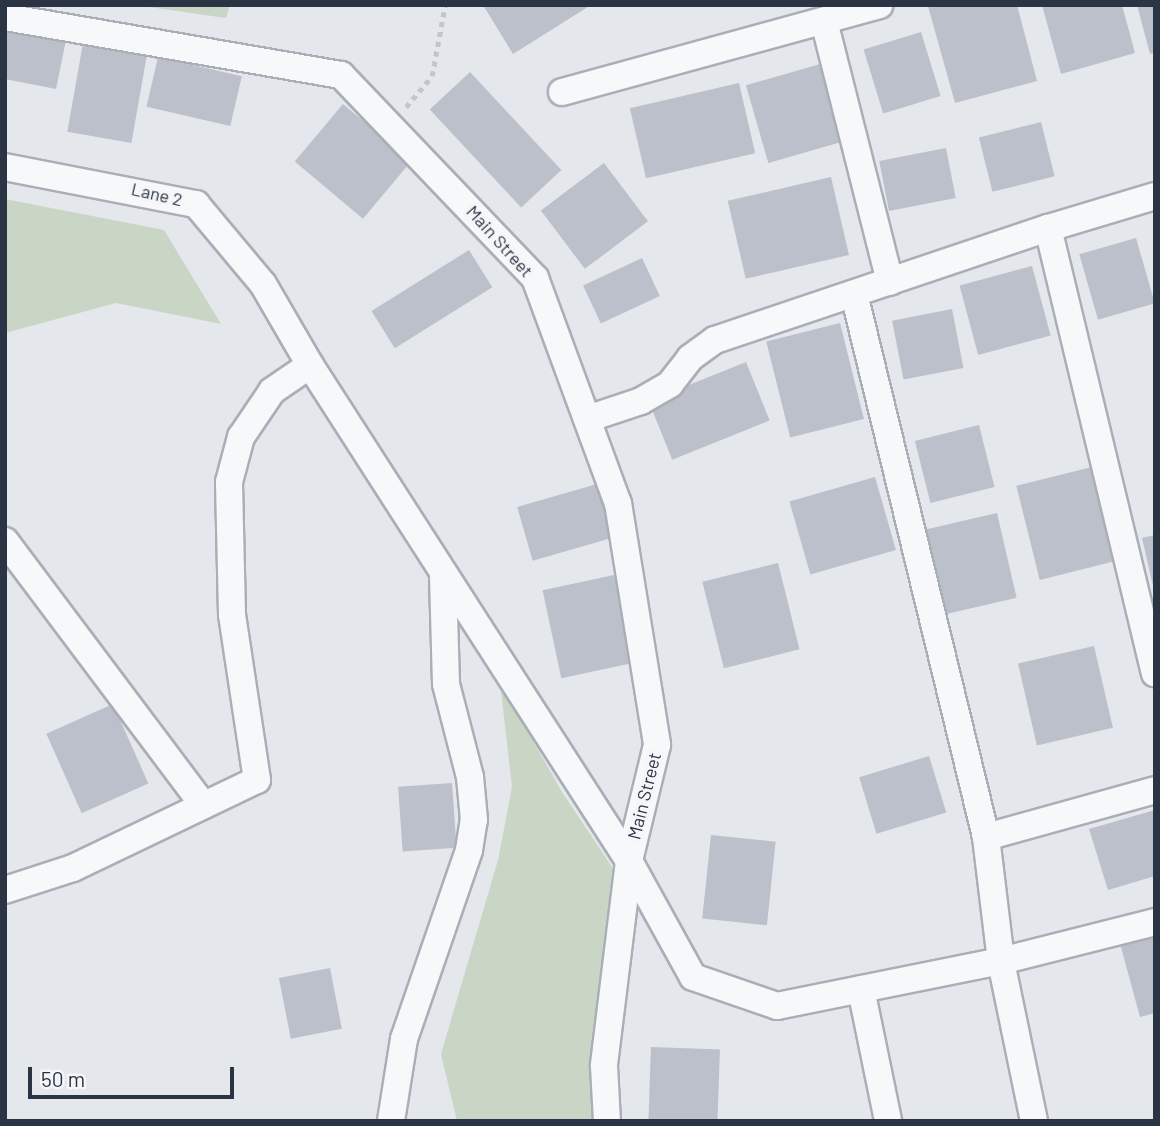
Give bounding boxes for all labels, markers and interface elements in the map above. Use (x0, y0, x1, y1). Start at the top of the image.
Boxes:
street label: Lane 2 (129, 178, 185, 210)
street label: Main Street (462, 201, 538, 281)
street label: Main Street (623, 750, 665, 842)
scale bar (32, 1052, 238, 1096)
text: 50 m (41, 1066, 85, 1091)

